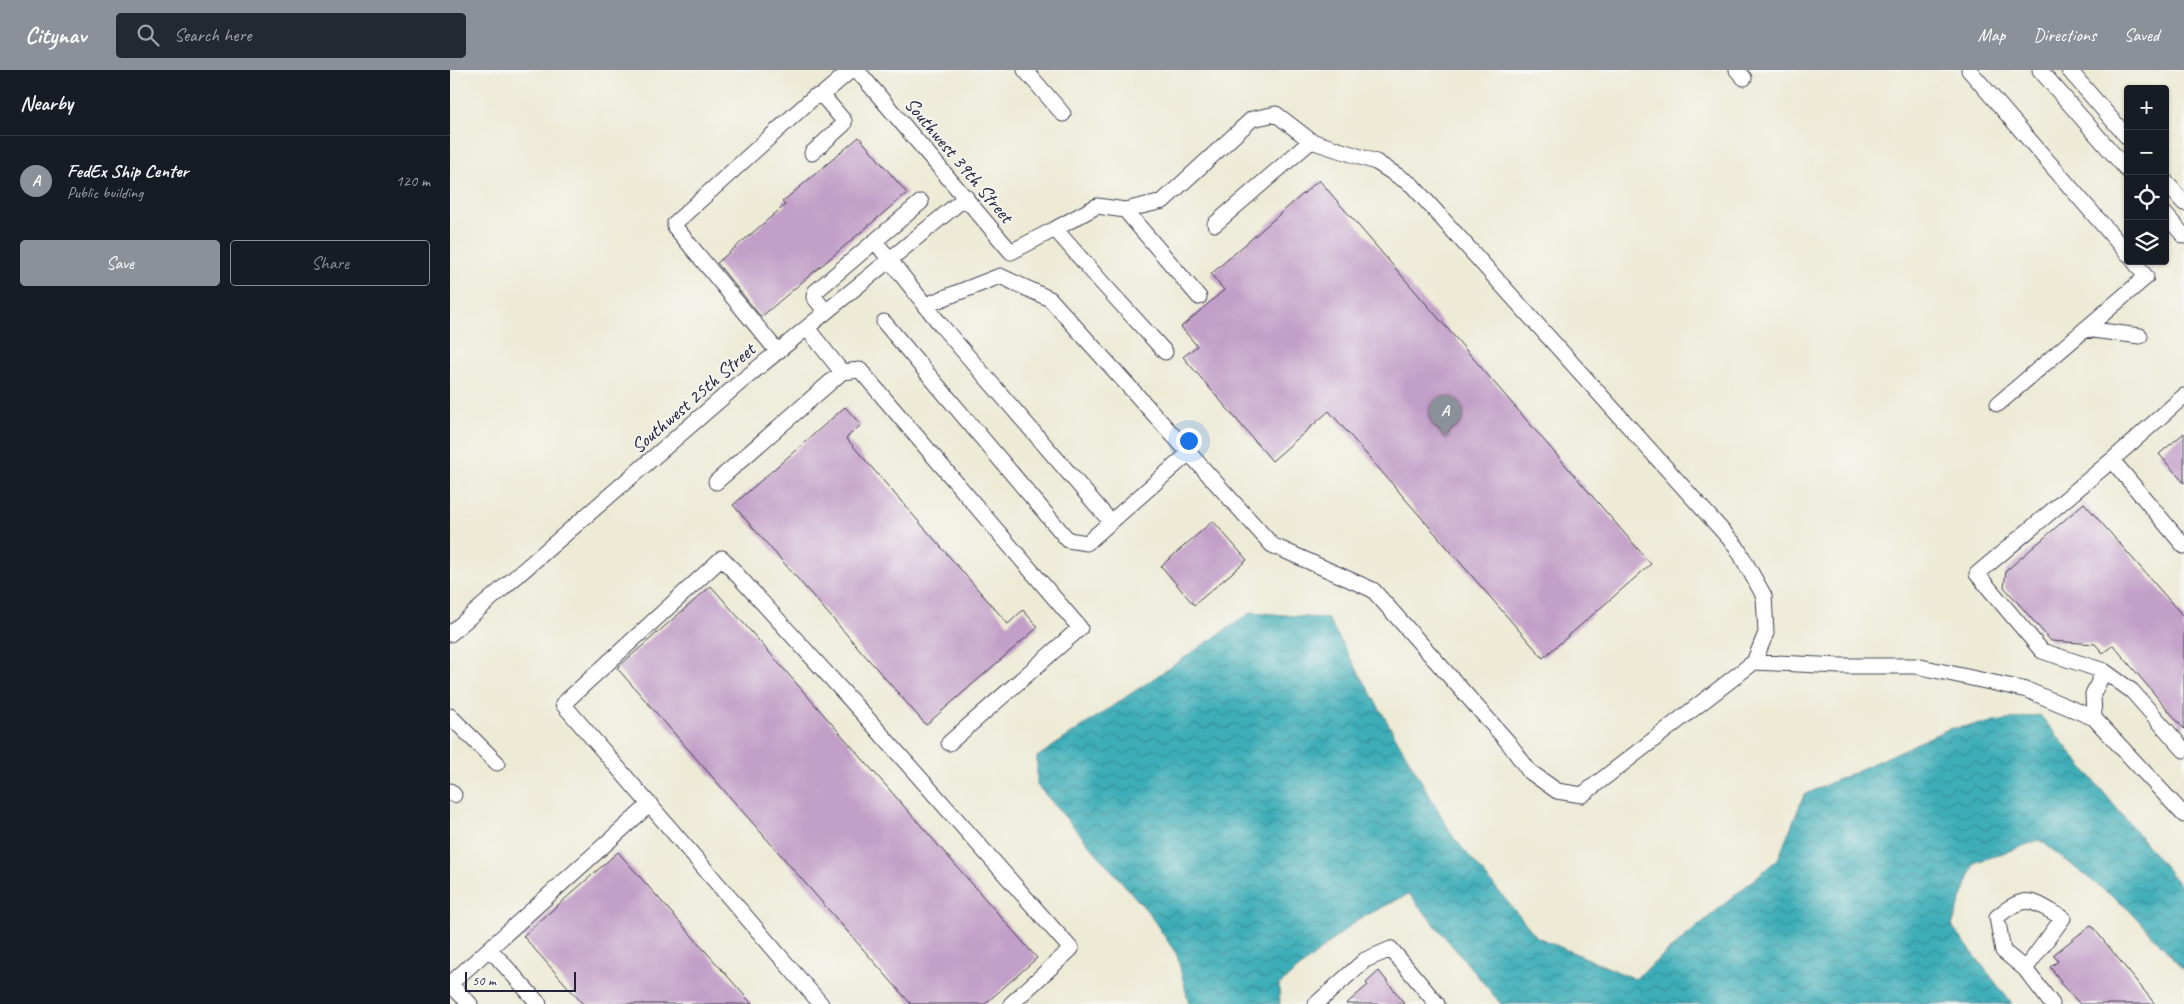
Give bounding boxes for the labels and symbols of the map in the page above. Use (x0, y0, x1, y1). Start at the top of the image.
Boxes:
street label: Southwest 39th Street (899, 92, 1020, 230)
street label: Southwest 25th Street (626, 336, 762, 459)
pin: A (1429, 395, 1461, 436)
your location (1176, 428, 1202, 454)
scale bar (465, 969, 576, 992)

